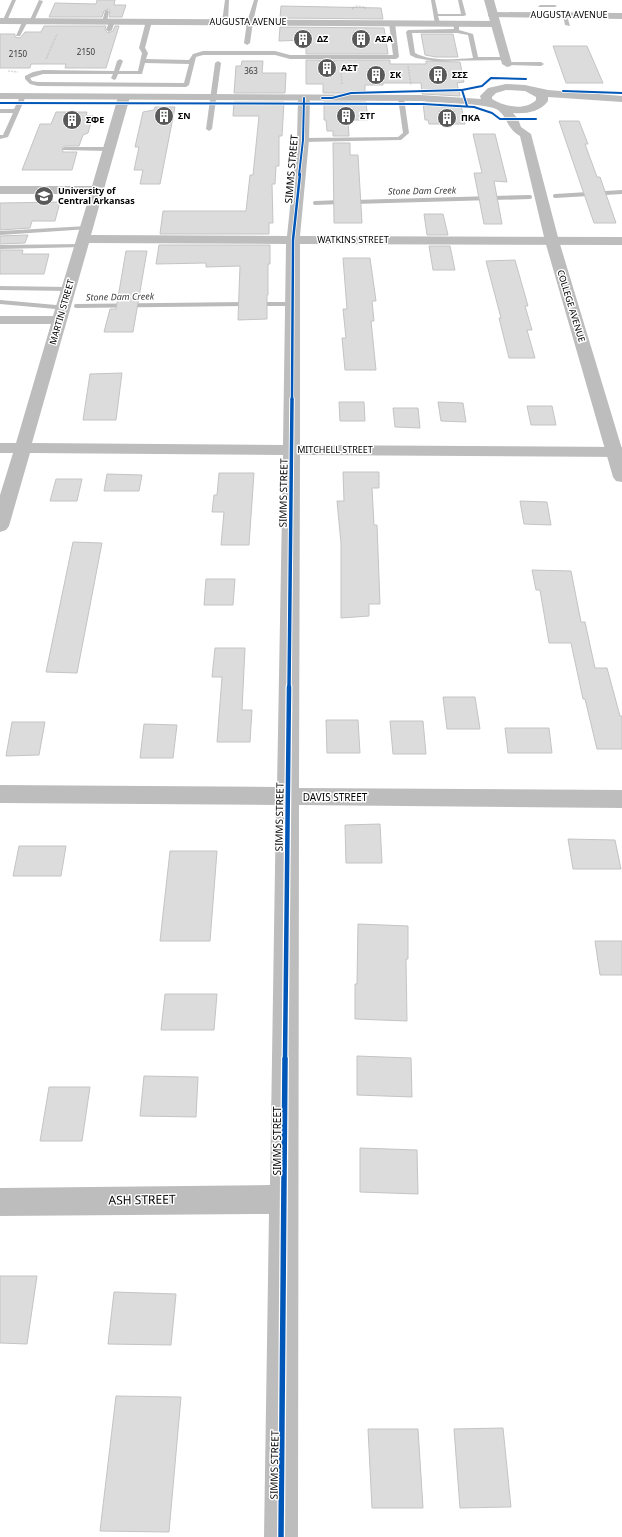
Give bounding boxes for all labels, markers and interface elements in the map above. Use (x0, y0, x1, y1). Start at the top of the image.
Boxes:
street label: AUGUSTA AVENUE (530, 8, 608, 21)
street label: AUGUSTA AVENUE (209, 15, 287, 28)
building icon: ΔΖ (292, 28, 314, 50)
building icon: ΑΣΑ (350, 28, 372, 50)
place label: ΔΖ (317, 32, 328, 45)
place label: ΑΣΑ (375, 32, 393, 45)
house number: 2150 (77, 46, 96, 57)
house number: 2150 (9, 48, 28, 59)
building icon: ΑΣΤ (316, 57, 338, 79)
place label: ΑΣΤ (341, 61, 358, 74)
building icon: ΣΚ (365, 64, 387, 86)
building icon: ΣΣΣ (427, 64, 449, 86)
house number: 363 (244, 65, 258, 76)
place label: ΣΚ (390, 68, 401, 81)
place label: ΣΣΣ (452, 68, 468, 81)
building icon: ΣΝ (153, 105, 175, 127)
building icon: ΣΤΓ (335, 105, 357, 127)
building icon: ΠΚΑ (436, 107, 458, 129)
building icon: ΣΦΕ (61, 109, 83, 131)
place label: ΣΝ (178, 109, 190, 122)
place label: ΣΤΓ (360, 109, 375, 122)
place label: ΠΚΑ (461, 111, 481, 124)
place label: ΣΦΕ (86, 113, 104, 126)
street label: SIMMS STREET (281, 134, 301, 204)
water label: Stone Dam Creek (388, 183, 457, 198)
place label: University of Central Arkansas (58, 184, 135, 207)
school or university icon: University of Central Arkansas (33, 185, 55, 207)
street label: WATKINS STREET (317, 233, 389, 246)
street label: COLLEGE AVENUE (554, 268, 589, 344)
street label: MARTIN STREET (46, 278, 77, 346)
water label: Stone Dam Creek (86, 289, 155, 304)
street label: MITCHELL STREET (297, 443, 373, 456)
street label: SIMMS STREET (275, 458, 291, 528)
street label: SIMMS STREET (271, 782, 287, 852)
street label: DAVIS STREET (303, 790, 368, 804)
street label: SIMMS STREET (270, 1106, 284, 1176)
street label: ASH STREET (108, 1190, 176, 1209)
street label: SIMMS STREET (266, 1430, 282, 1500)

